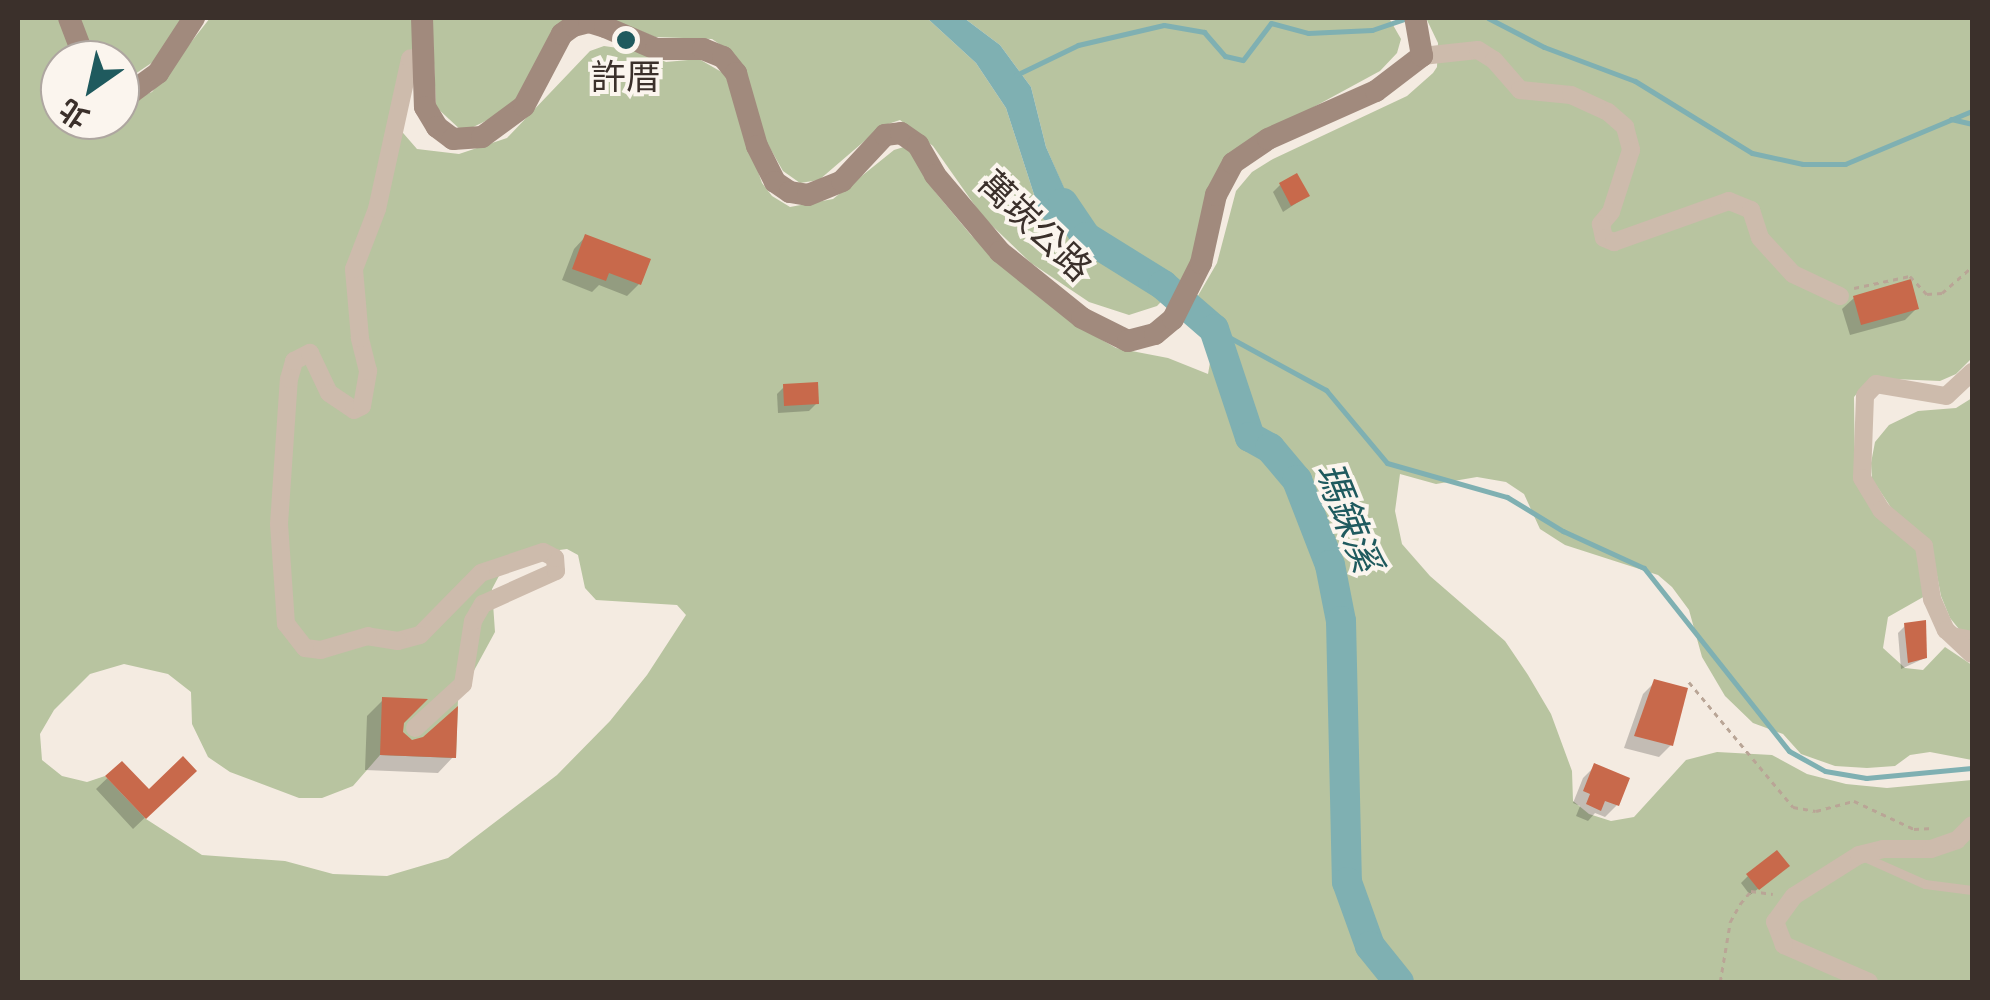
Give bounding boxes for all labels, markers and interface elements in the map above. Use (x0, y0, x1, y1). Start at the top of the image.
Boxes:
marker: 許厝 (615, 29, 637, 51)
north arrow (40, 40, 140, 140)
place label: 許厝 (591, 56, 661, 98)
text: 北 (53, 92, 95, 135)
street label: 萬崁公路 (970, 162, 1100, 290)
water label: 瑪鋉溪 (1305, 456, 1389, 578)

